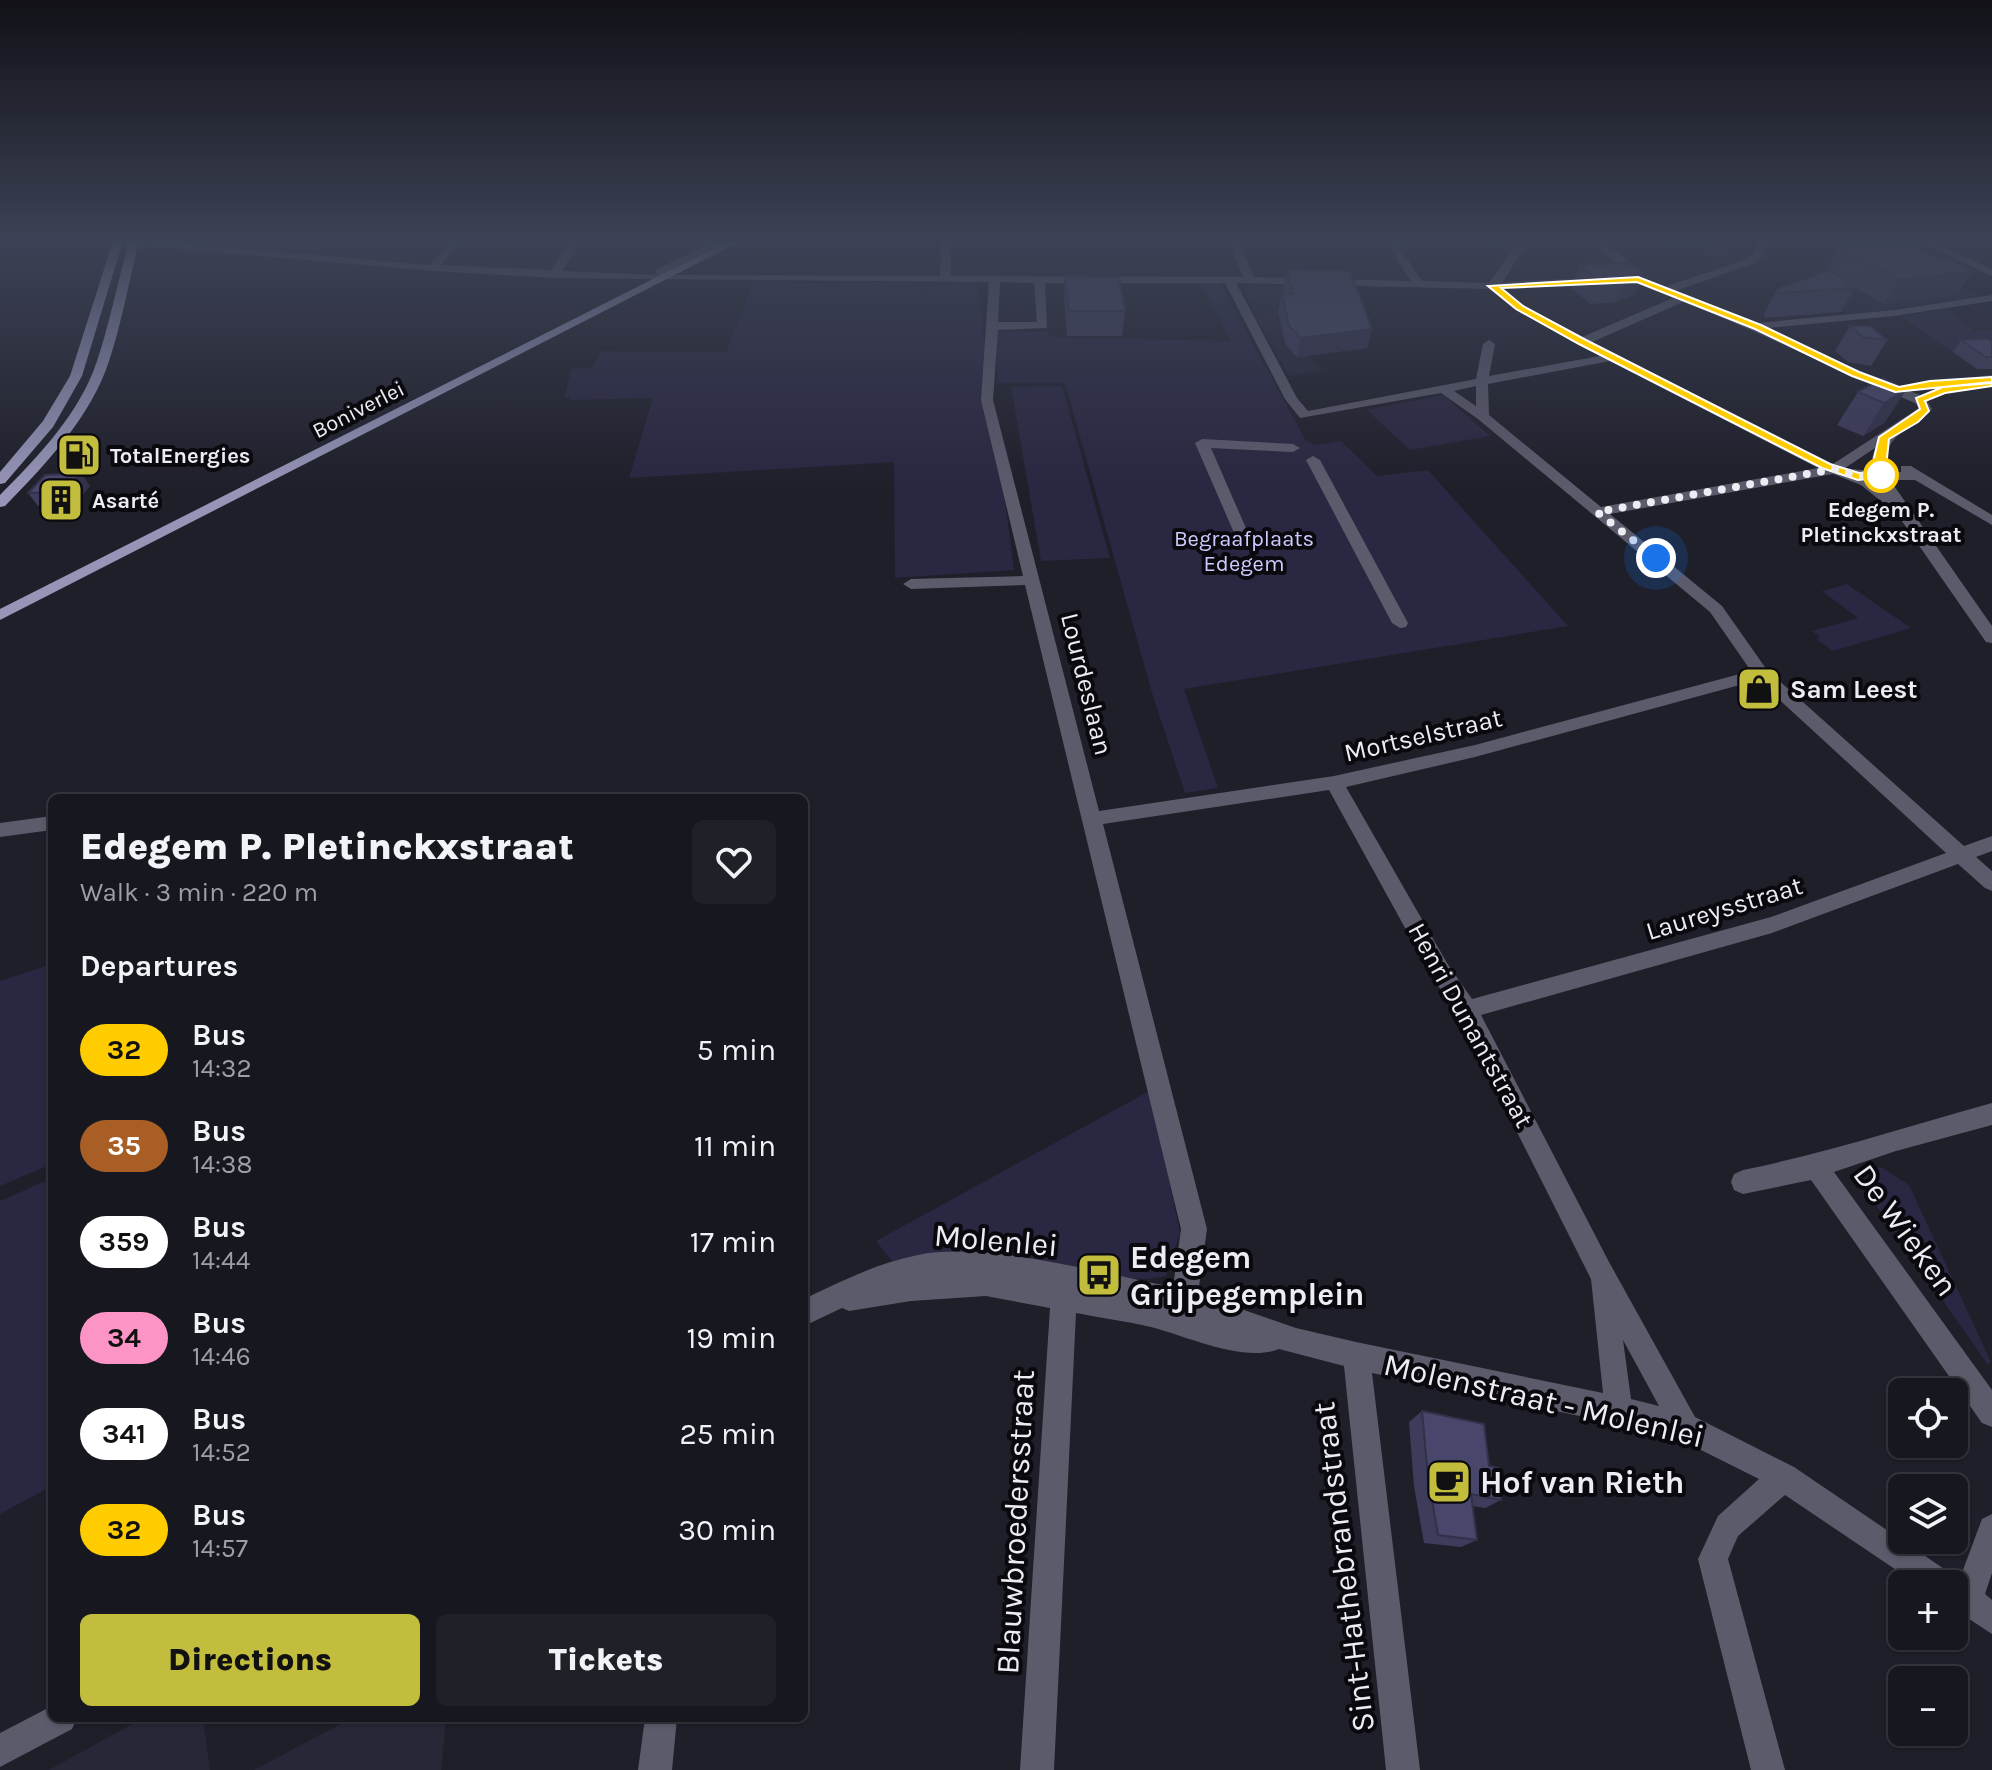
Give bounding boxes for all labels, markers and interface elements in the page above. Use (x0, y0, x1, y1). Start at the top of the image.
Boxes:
street label: Boniverlei (308, 376, 409, 444)
fuel station icon: TotalEnergies (55, 431, 103, 479)
place label: TotalEnergies (110, 443, 250, 469)
marker: Edegem P. Pletinckxstraat (1864, 458, 1898, 492)
building icon: Asarté (37, 476, 85, 524)
place label: Asarté (92, 488, 159, 514)
place label: Edegem P. Pletinckxstraat (1801, 497, 1962, 548)
park label: Begraafplaats Edegem (1174, 526, 1314, 577)
your location (1636, 538, 1676, 578)
street label: Lourdeslaan (1054, 610, 1119, 758)
shop icon: Sam Leest (1735, 665, 1783, 713)
place label: Sam Leest (1790, 674, 1917, 705)
street label: Mortselstraat (1341, 702, 1505, 769)
button: heart (692, 820, 776, 904)
text: Edegem P. Pletinckxstraat (80, 824, 574, 869)
street label: Laureysstraat (1642, 870, 1806, 947)
text: Walk · 3 min · 220 m (80, 877, 318, 908)
street label: Henri Dunantstraat (1401, 917, 1540, 1133)
text: Departures (80, 948, 238, 984)
text: Bus (192, 1017, 246, 1053)
text: 5 min (697, 1032, 776, 1068)
text: 32 (107, 1033, 141, 1066)
text: 14:32 (192, 1053, 252, 1084)
text: Bus (192, 1113, 246, 1149)
text: 11 min (694, 1128, 776, 1164)
text: 35 (107, 1129, 141, 1162)
text: 14:38 (192, 1149, 252, 1180)
street label: De Wieken (1846, 1157, 1966, 1303)
text: Bus (192, 1209, 246, 1245)
street label: Molenlei (932, 1217, 1059, 1264)
text: 17 min (690, 1224, 776, 1260)
text: 359 (99, 1225, 149, 1258)
place label: Edegem Grijpegemplein (1130, 1239, 1365, 1313)
text: 14:44 (192, 1245, 250, 1276)
bus stop icon: Edegem Grijpegemplein (1075, 1251, 1123, 1299)
text: Bus (192, 1305, 246, 1341)
text: 19 min (686, 1320, 776, 1356)
text: 34 (107, 1321, 141, 1354)
text: 14:46 (192, 1341, 251, 1372)
street label: Molenstraat - Molenlei (1380, 1346, 1708, 1455)
street label: Blauwbroedersstraat (989, 1369, 1042, 1675)
map controls (1888, 1378, 1968, 1746)
button: locate (1888, 1378, 1968, 1458)
street label: Sint-Hathebrandstraat (1305, 1400, 1382, 1734)
text: Bus (192, 1401, 246, 1437)
text: 25 min (679, 1416, 776, 1452)
text: 341 (102, 1417, 146, 1450)
text: 14:52 (192, 1437, 251, 1468)
cafe icon: Hof van Rieth (1425, 1458, 1473, 1506)
place label: Hof van Rieth (1480, 1464, 1685, 1501)
button: layers (1888, 1474, 1968, 1554)
text: Bus (192, 1497, 246, 1533)
text: 30 min (678, 1512, 776, 1548)
text: 32 (107, 1513, 141, 1546)
text: 14:57 (192, 1533, 248, 1564)
button: + (1888, 1570, 1968, 1650)
button: Directions (80, 1614, 420, 1706)
button: Tickets (436, 1614, 776, 1706)
button: − (1888, 1666, 1968, 1746)

